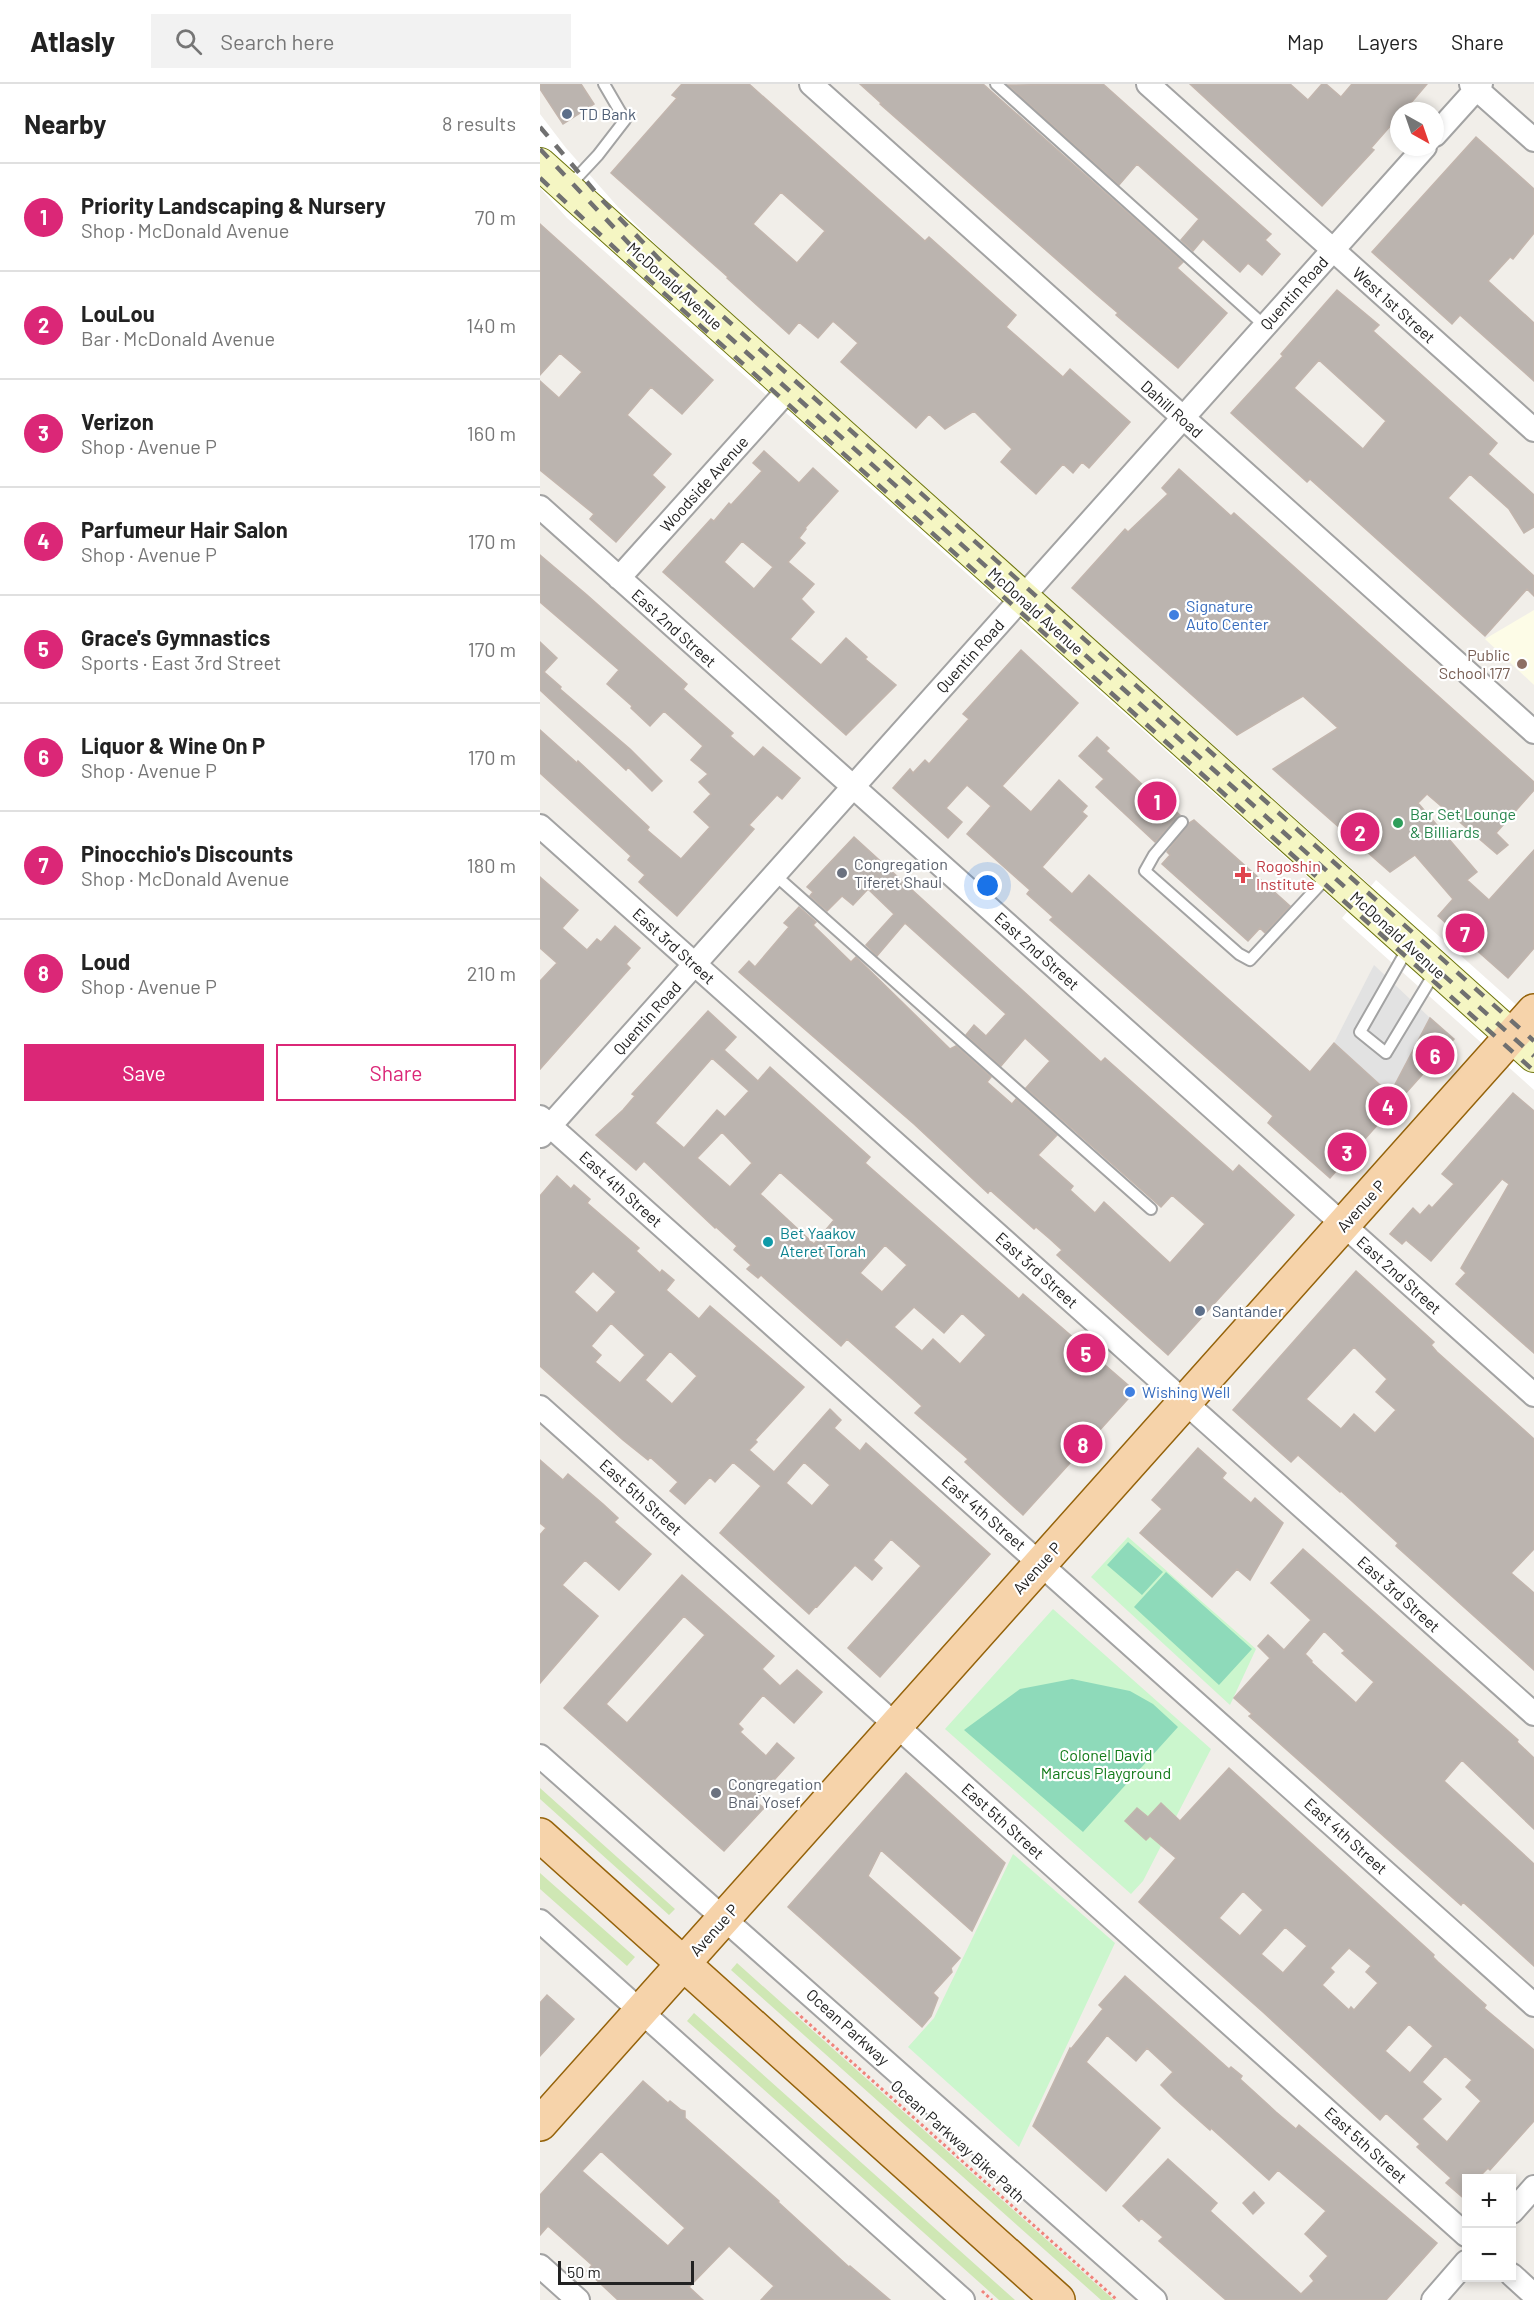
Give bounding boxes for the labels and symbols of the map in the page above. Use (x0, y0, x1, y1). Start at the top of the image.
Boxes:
north arrow (1390, 102, 1444, 156)
place label: TD Bank (579, 104, 636, 123)
marker: TD Bank (560, 107, 574, 121)
street label: McDonald Avenue (624, 238, 727, 333)
street label: Quentin Road (1256, 252, 1331, 333)
street label: West 1st Street (1349, 263, 1439, 347)
street label: Dahill Road (1138, 376, 1207, 441)
street label: Woodside Avenue (656, 432, 752, 536)
street label: McDonald Avenue (985, 563, 1088, 658)
street label: East 2nd Street (628, 585, 721, 671)
place label: Signature Auto Center (1186, 596, 1269, 633)
marker: Signature Auto Center (1167, 608, 1181, 622)
street label: Quentin Road (932, 615, 1007, 696)
place label: Public School 177 (1439, 645, 1510, 682)
marker: Public School 177 (1515, 657, 1529, 671)
pin: 1 (1138, 778, 1176, 824)
place label: Bar Set Lounge & Billiards (1410, 804, 1516, 841)
pin: 2 (1340, 810, 1380, 855)
marker: Bar Set Lounge & Billiards (1391, 816, 1405, 830)
place label: Congregation Tiferet Shaul (854, 854, 948, 891)
place label: Rogoshin Institute (1256, 856, 1321, 893)
marker: Congregation Tiferet Shaul (835, 866, 849, 880)
marker: Rogoshin Institute (1234, 866, 1252, 884)
your location (973, 871, 1002, 900)
street label: McDonald Avenue (1347, 887, 1450, 982)
street label: East 3rd Street (629, 904, 719, 988)
street label: East 2nd Street (991, 908, 1084, 994)
pin: 7 (1446, 910, 1484, 956)
street label: Quentin Road (609, 977, 684, 1058)
pin: 6 (1416, 1032, 1454, 1078)
pin: 4 (1368, 1084, 1408, 1128)
pin: 3 (1328, 1130, 1366, 1174)
street label: East 4th Street (576, 1147, 667, 1231)
street label: Avenue P (1332, 1176, 1389, 1236)
place label: Bet Yaakov Ateret Torah (780, 1223, 866, 1260)
street label: East 3rd Street (992, 1228, 1082, 1312)
street label: East 2nd Street (1353, 1232, 1446, 1318)
marker: Bet Yaakov Ateret Torah (761, 1235, 775, 1249)
place label: Santander (1212, 1301, 1284, 1320)
marker: Santander (1193, 1304, 1207, 1318)
pin: 5 (1066, 1330, 1106, 1376)
place label: Wishing Well (1142, 1382, 1230, 1401)
marker: Wishing Well (1123, 1385, 1137, 1399)
pin: 8 (1064, 1422, 1102, 1466)
street label: East 5th Street (596, 1455, 686, 1539)
street label: East 4th Street (939, 1471, 1030, 1554)
street label: Avenue P (1008, 1538, 1065, 1598)
street label: East 3rd Street (1354, 1552, 1444, 1636)
park label: Colonel David Marcus Playground (1041, 1745, 1171, 1782)
place label: Congregation Bnai Yosef (728, 1774, 822, 1811)
street label: East 5th Street (958, 1779, 1048, 1863)
marker: Congregation Bnai Yosef (709, 1786, 723, 1800)
street label: East 4th Street (1301, 1794, 1392, 1878)
street label: Avenue P (685, 1900, 742, 1960)
street label: Ocean Parkway (803, 1984, 894, 2069)
street label: Ocean Parkway Bike Path (887, 2075, 1029, 2206)
street label: East 5th Street (1321, 2103, 1411, 2187)
scale bar (558, 2258, 694, 2286)

